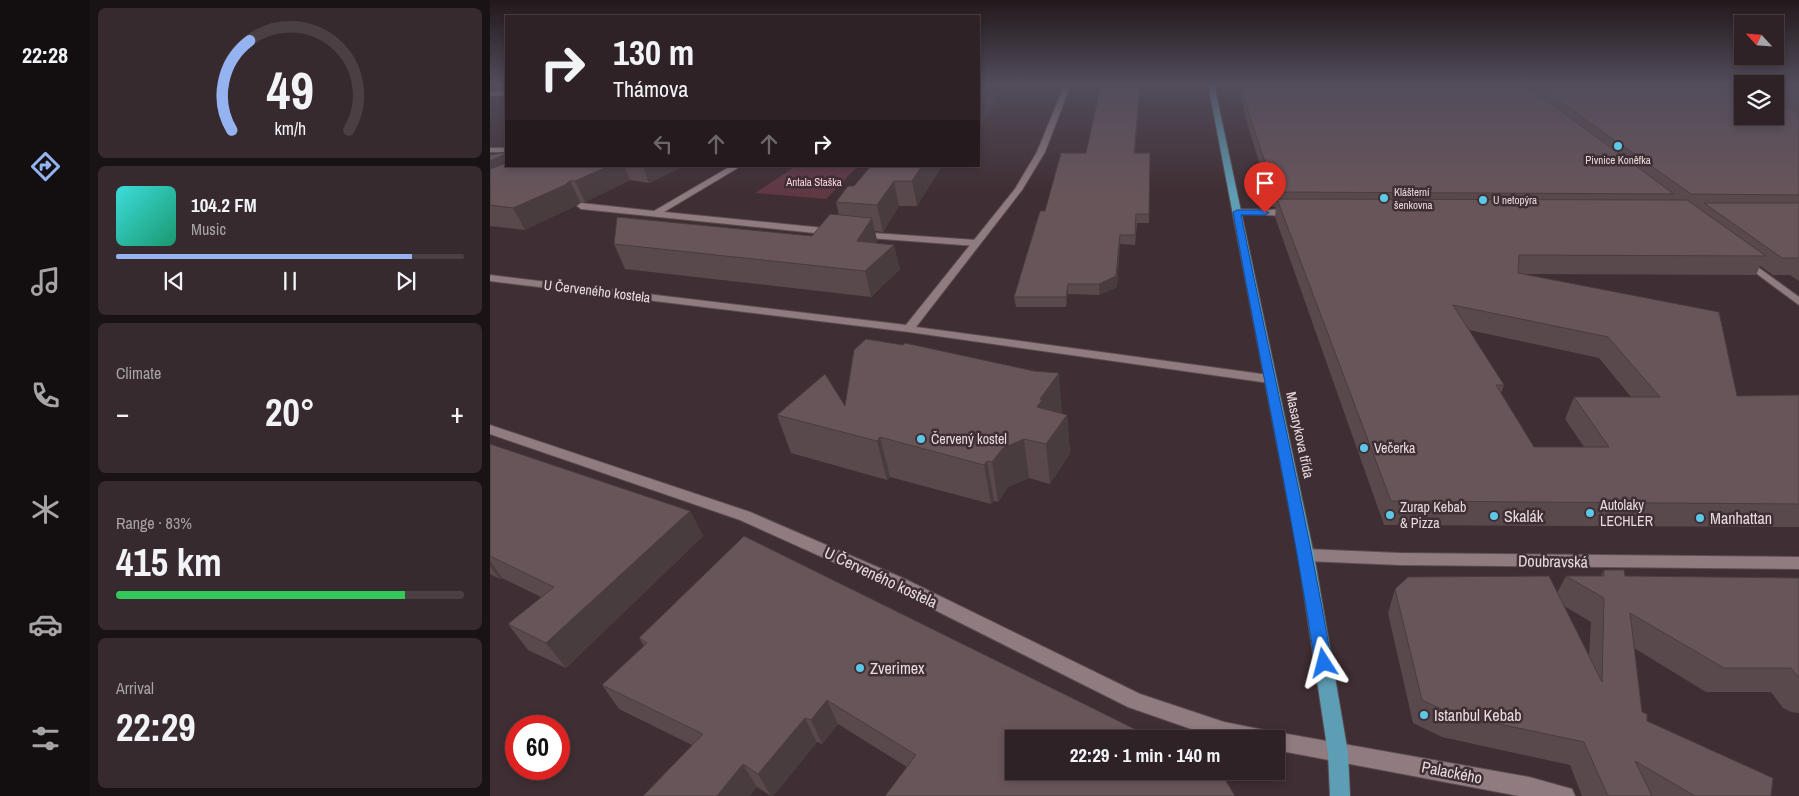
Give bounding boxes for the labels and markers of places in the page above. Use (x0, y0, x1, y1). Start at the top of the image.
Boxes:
marker: Pivnice Koněfka (1612, 140, 1624, 152)
place label: Pivnice Koněfka (1585, 153, 1651, 167)
pin (1244, 162, 1286, 213)
place label: Klášterní šenkovna (1394, 185, 1433, 212)
marker: Klášterní šenkovna (1378, 192, 1390, 204)
place label: U netopýra (1493, 193, 1537, 207)
marker: U netopýra (1477, 194, 1489, 206)
place label: Červený kostel (931, 430, 1007, 448)
marker: Červený kostel (915, 433, 927, 445)
place label: Večerka (1374, 439, 1416, 457)
marker: Večerka (1358, 442, 1370, 454)
place label: Autolaky LECHLER (1599, 496, 1653, 530)
place label: Zurap Kebab & Pizza (1400, 498, 1466, 532)
place label: Skalák (1504, 505, 1544, 527)
marker: Autolaky LECHLER (1584, 507, 1596, 519)
place label: Manhattan (1710, 507, 1772, 529)
marker: Zurap Kebab & Pizza (1384, 509, 1396, 521)
marker: Skalák (1488, 510, 1500, 522)
marker: Manhattan (1694, 512, 1706, 524)
place label: Zverimex (870, 657, 925, 679)
marker: Zverimex (854, 662, 866, 674)
place label: Istanbul Kebab (1434, 704, 1522, 726)
marker: Istanbul Kebab (1418, 709, 1430, 721)

